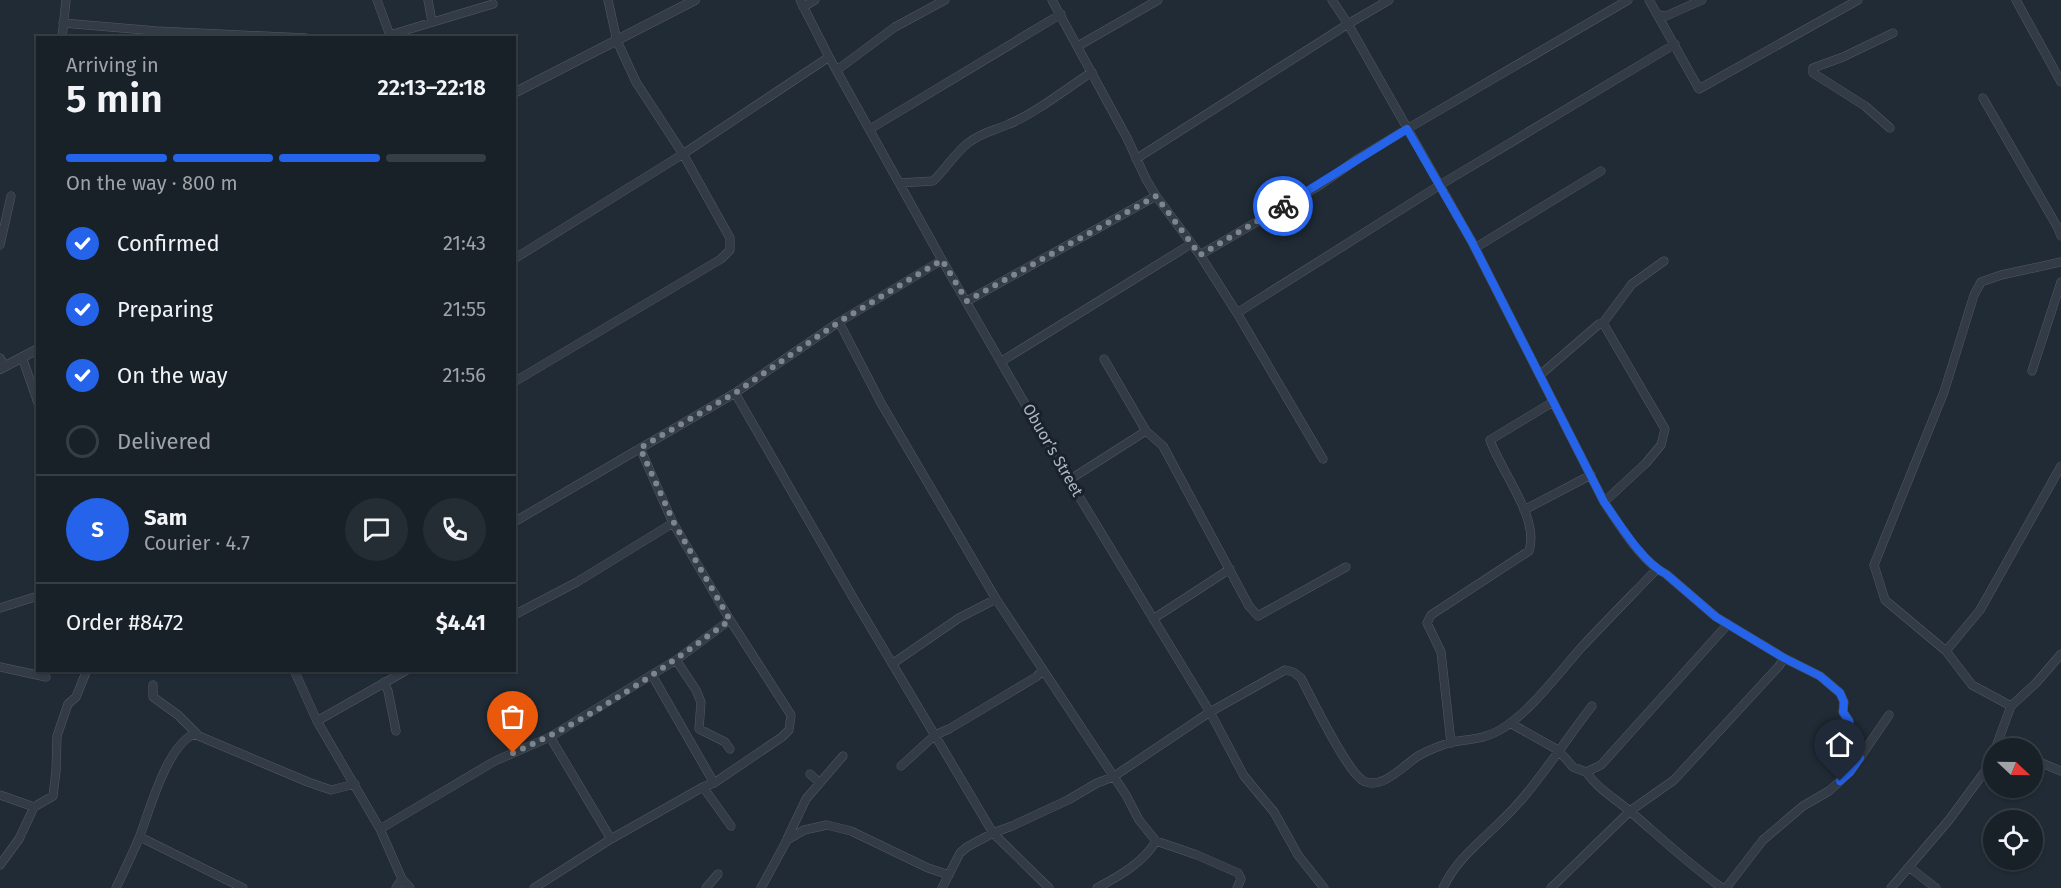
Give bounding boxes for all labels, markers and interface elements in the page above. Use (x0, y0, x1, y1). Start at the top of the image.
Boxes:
text: Arriving in (66, 53, 159, 77)
text: 22:13–22:18 (378, 74, 486, 101)
text: 5 min (66, 76, 163, 122)
text: On the way · 800 m (66, 171, 238, 195)
courier (1253, 176, 1313, 236)
icon: bike (1267, 190, 1300, 223)
icon: check (66, 227, 99, 260)
text: Confirmed (117, 230, 220, 257)
text: 21:43 (443, 231, 486, 255)
icon: check (66, 293, 99, 326)
text: Preparing (117, 296, 213, 323)
text: 21:55 (443, 297, 486, 321)
icon: check (66, 359, 99, 392)
text: On the way (117, 362, 228, 389)
text: 21:56 (442, 363, 486, 387)
street label: Obuor’s Street (1019, 400, 1087, 500)
text: Delivered (117, 428, 212, 455)
button: chat (345, 498, 408, 561)
button: phone (423, 498, 486, 561)
text: Sam (144, 504, 187, 531)
text: S (91, 516, 104, 543)
text: Courier · 4.7 (144, 531, 250, 555)
text: Order #8472 (66, 609, 184, 636)
text: $4.41 (436, 609, 486, 636)
pin (487, 691, 538, 753)
icon: bag (496, 700, 529, 733)
pin (1814, 719, 1865, 781)
icon: home (1823, 728, 1856, 761)
north arrow (1983, 738, 2043, 798)
map controls (1983, 738, 2043, 870)
button: locate (1983, 810, 2043, 870)

